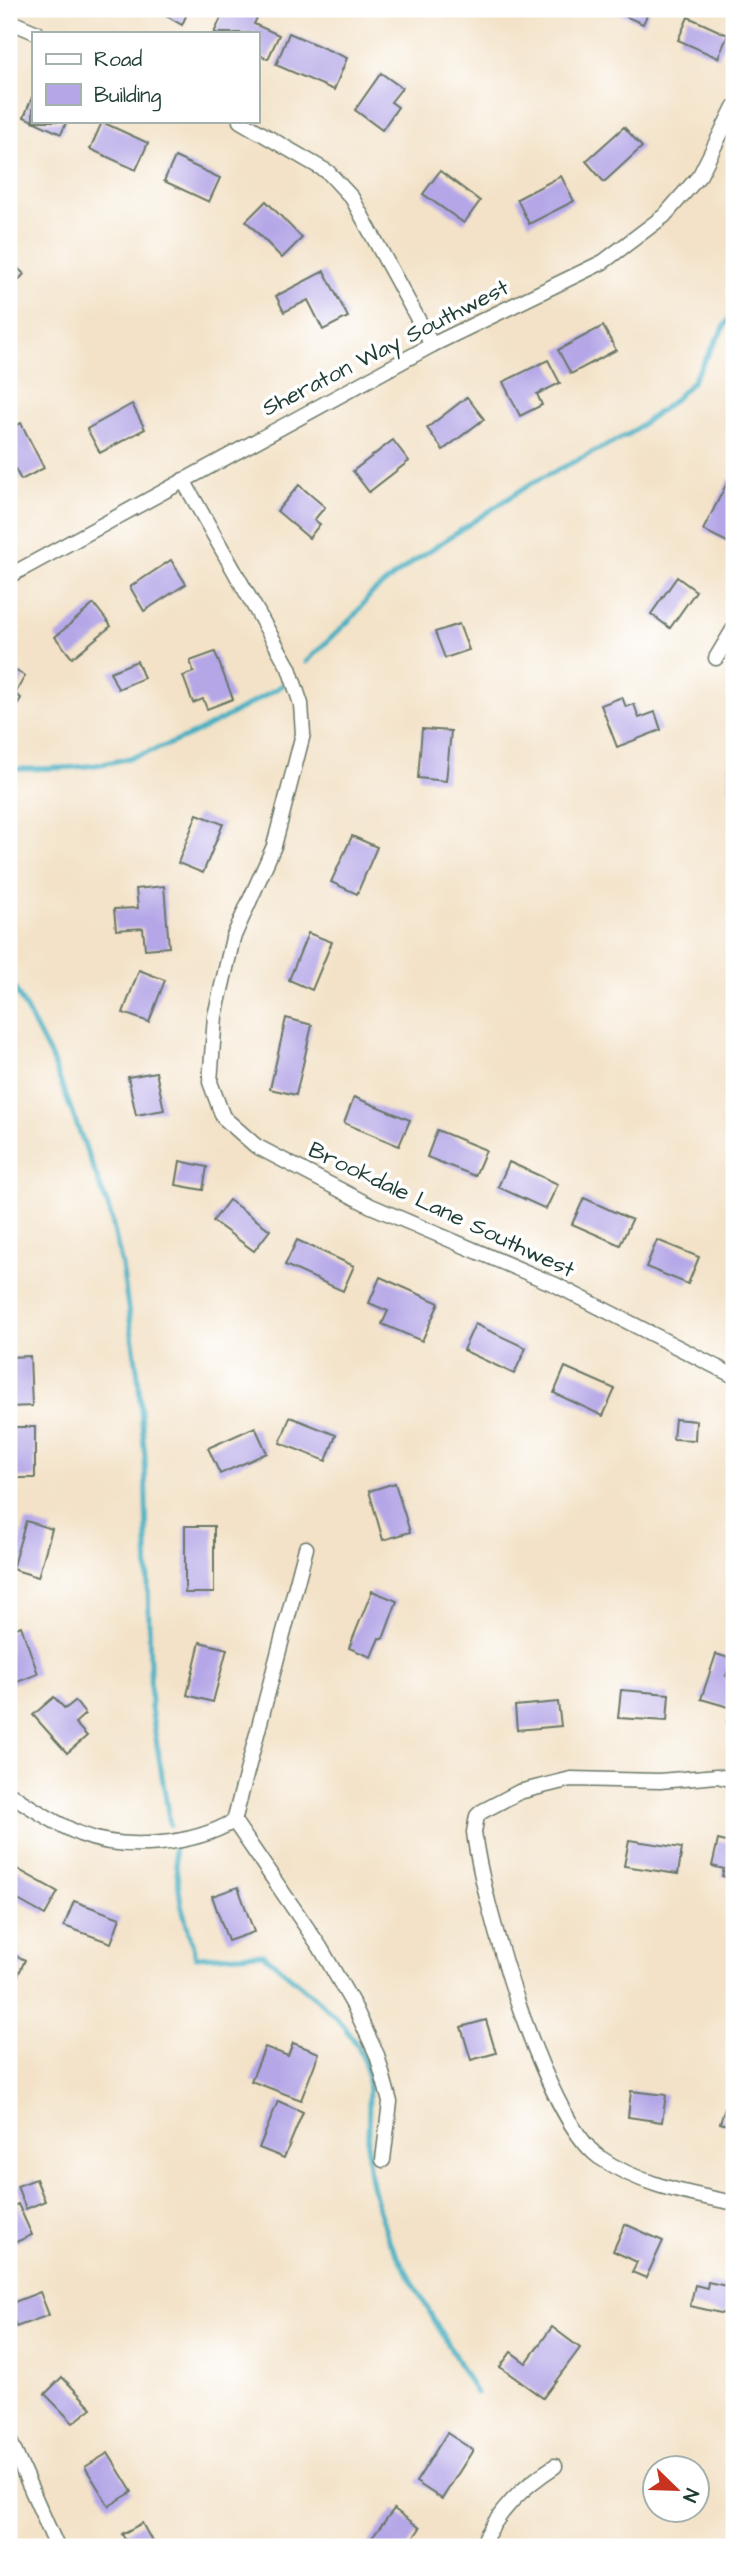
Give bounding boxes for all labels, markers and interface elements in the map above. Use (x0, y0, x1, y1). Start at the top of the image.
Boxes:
legend (32, 32, 259, 122)
text: Road (94, 45, 142, 74)
text: Building (94, 81, 162, 112)
street label: Sheraton Way Southwest (257, 271, 515, 425)
street label: Brookdale Lane Southwest (303, 1134, 581, 1286)
north arrow (642, 2454, 712, 2524)
text: N (675, 2484, 705, 2506)

